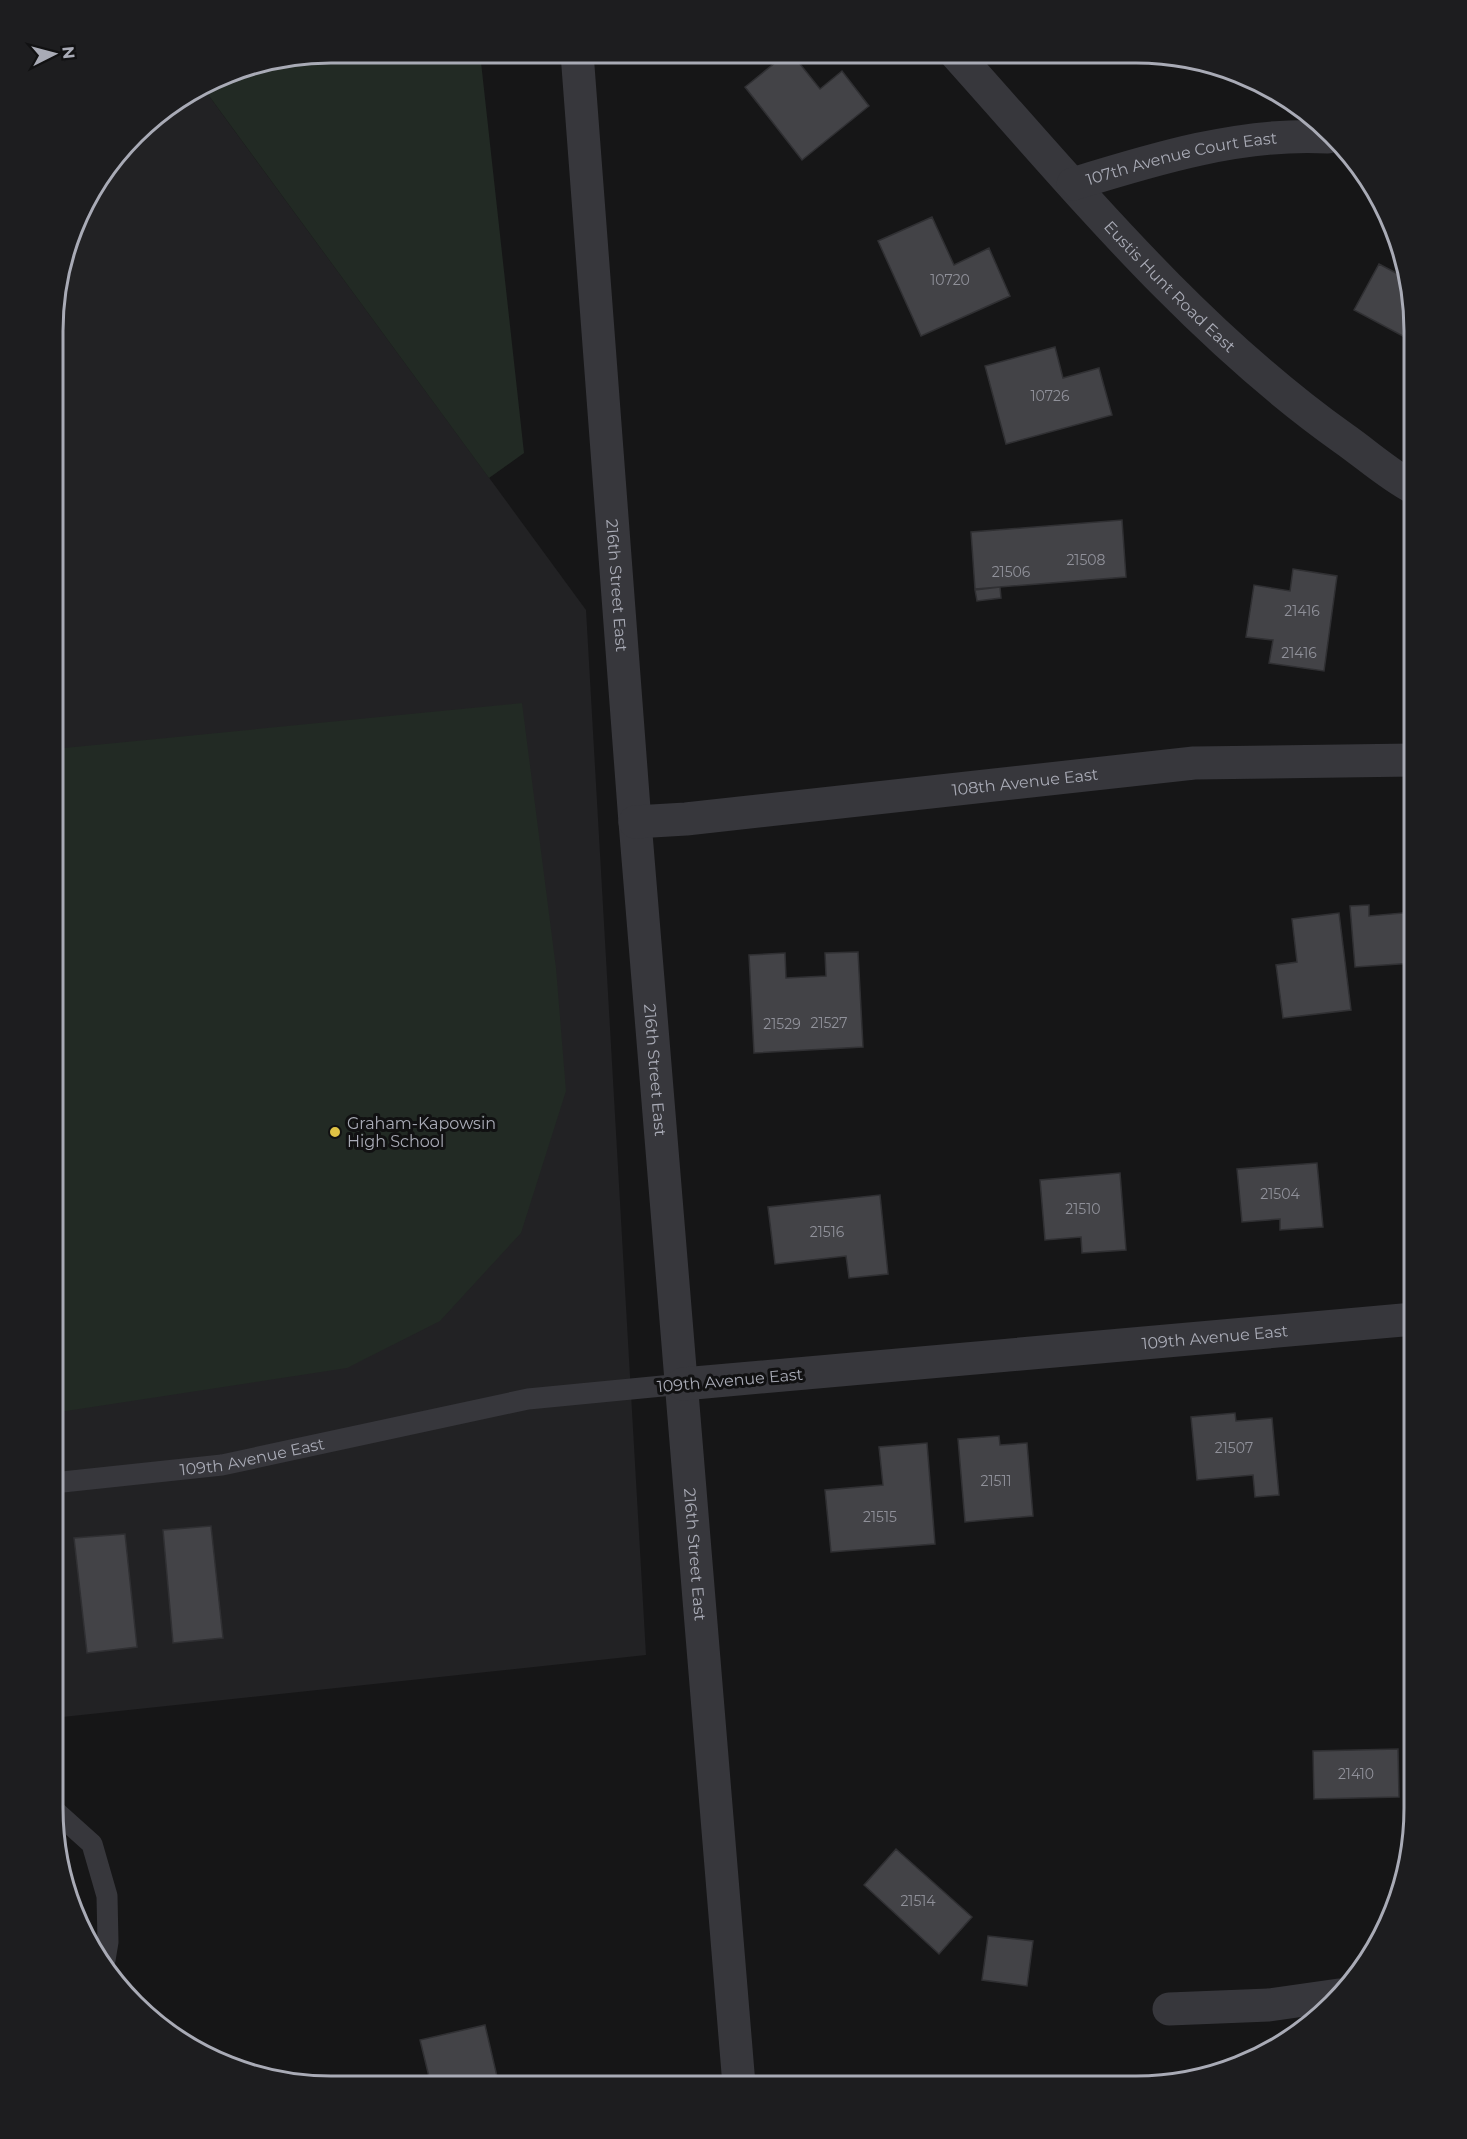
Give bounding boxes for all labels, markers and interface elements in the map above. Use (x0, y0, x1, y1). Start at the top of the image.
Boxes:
north arrow (24, 24, 84, 84)
text: N (58, 45, 79, 60)
street label: 107th Avenue Court East (1084, 128, 1278, 189)
street label: Eustis Hunt Road East (1100, 217, 1239, 357)
house number: 10720 (930, 271, 970, 289)
house number: 10726 (1031, 387, 1070, 405)
street label: 216th Street East (602, 518, 631, 653)
house number: 21508 (1066, 551, 1106, 569)
house number: 21506 (992, 563, 1031, 581)
house number: 21416 (1284, 602, 1320, 620)
house number: 21416 (1281, 644, 1317, 662)
street label: 108th Avenue East (951, 765, 1100, 800)
street label: 216th Street East (640, 1003, 670, 1138)
house number: 21527 (810, 1014, 848, 1032)
house number: 21529 (763, 1015, 801, 1033)
place label: Graham-Kapowsin High School (347, 1114, 496, 1151)
marker: Graham-Kapowsin High School (328, 1125, 342, 1139)
house number: 21504 (1260, 1185, 1300, 1203)
house number: 21510 (1065, 1200, 1101, 1218)
house number: 21516 (810, 1223, 845, 1241)
street label: 109th Avenue East (1141, 1321, 1289, 1353)
street label: 109th Avenue East (656, 1365, 804, 1396)
street label: 109th Avenue East (179, 1434, 327, 1479)
house number: 21507 (1215, 1439, 1253, 1457)
house number: 21511 (980, 1472, 1012, 1490)
street label: 216th Street East (680, 1487, 710, 1622)
house number: 21515 (863, 1508, 897, 1526)
house number: 21410 (1338, 1765, 1374, 1783)
house number: 21514 (900, 1892, 936, 1910)

